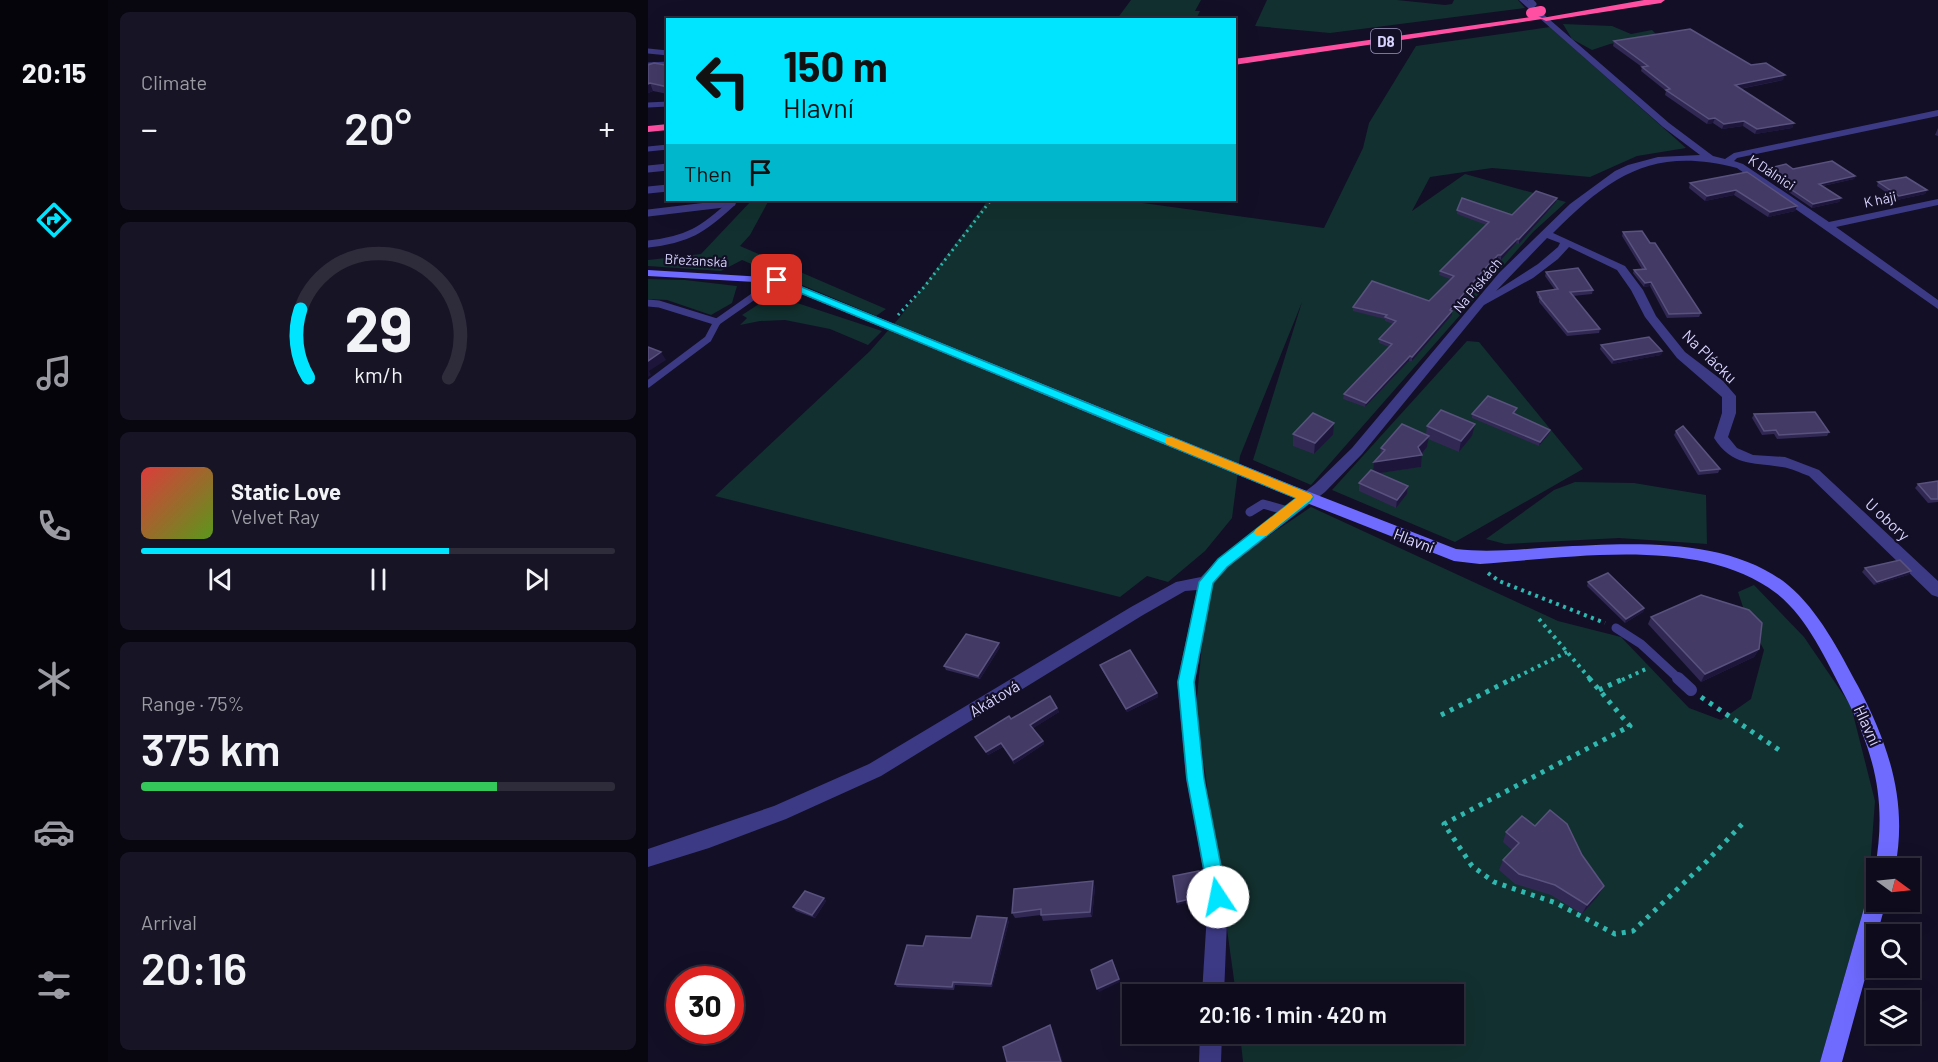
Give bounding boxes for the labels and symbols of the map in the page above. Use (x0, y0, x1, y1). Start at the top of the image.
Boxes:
road number: D8 (1371, 29, 1401, 53)
street label: K Dálnici (1745, 151, 1799, 193)
street label: K háji (1862, 187, 1898, 211)
street label: Břežanská (664, 250, 728, 270)
pin (751, 254, 802, 305)
street label: Na Pískách (1449, 254, 1505, 316)
street label: Na Plácku (1679, 325, 1741, 387)
street label: U obory (1862, 494, 1914, 545)
street label: Hlavní (1391, 524, 1438, 557)
street label: Akátová (965, 676, 1023, 720)
street label: Hlavní (1851, 702, 1886, 749)
north arrow (1866, 858, 1920, 912)
position arrow (1186, 865, 1250, 929)
speed limit sign: 30 (666, 966, 744, 1044)

